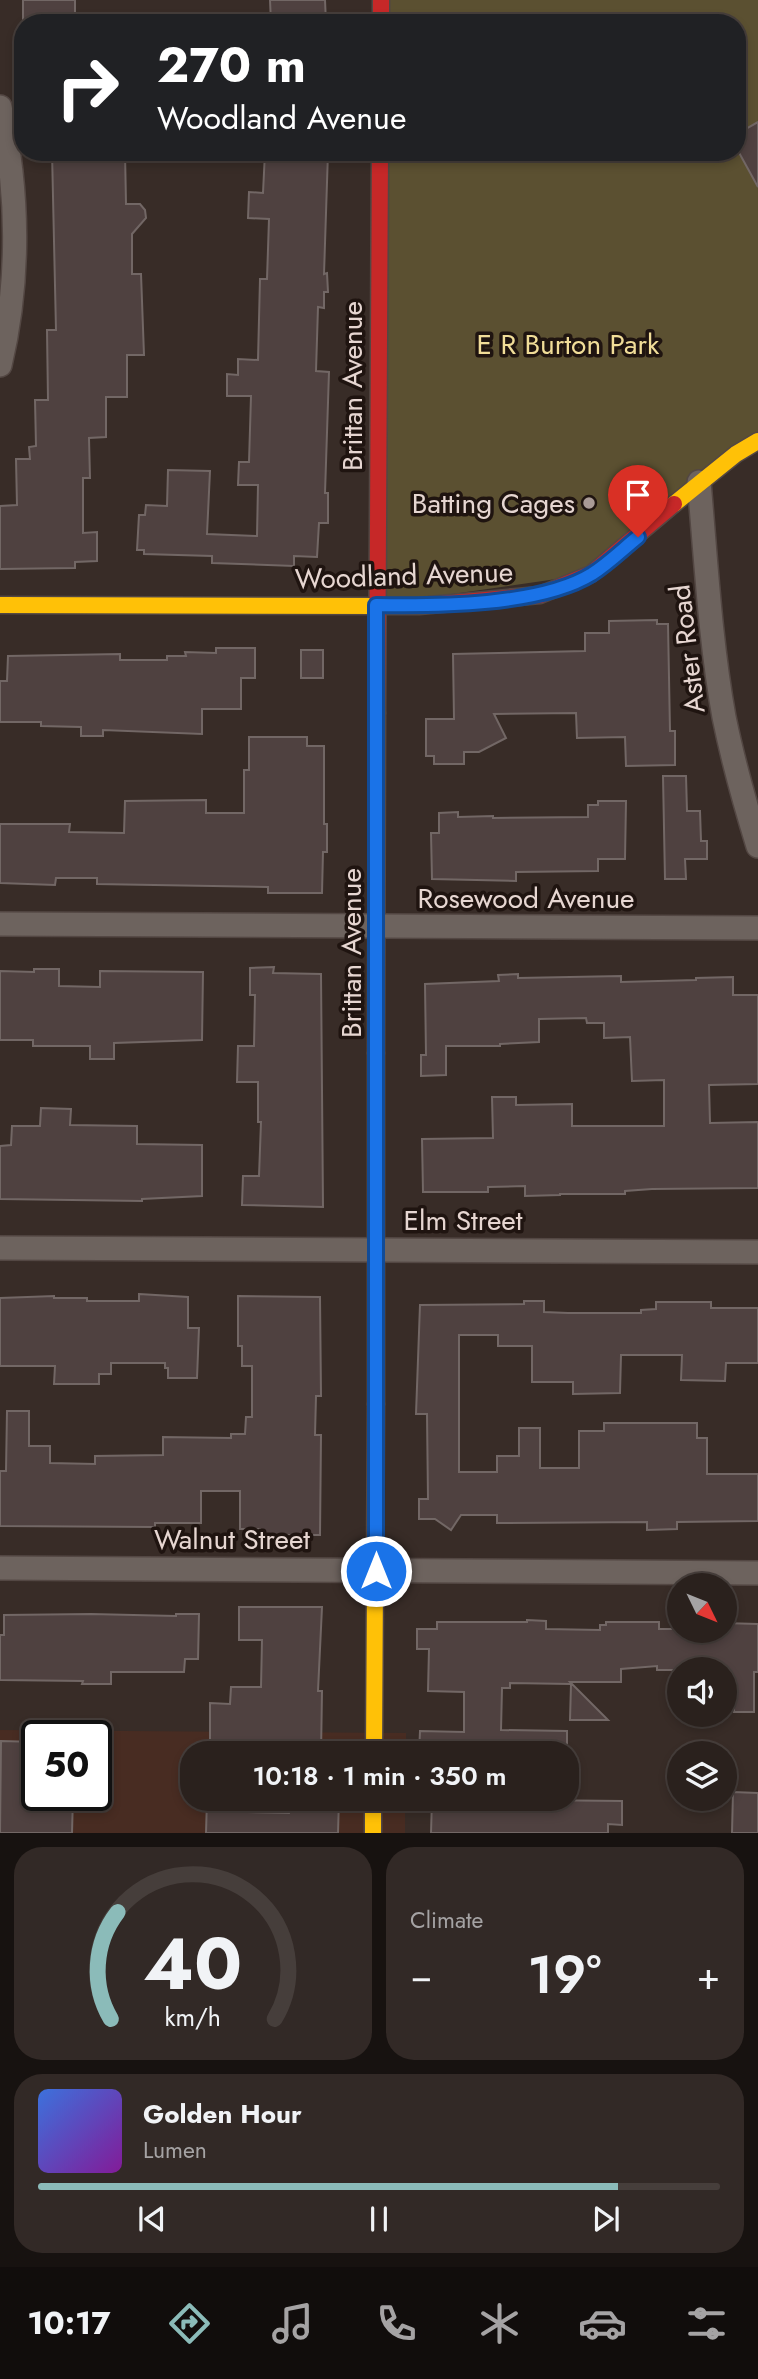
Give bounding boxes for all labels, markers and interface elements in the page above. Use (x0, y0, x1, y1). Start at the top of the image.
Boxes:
text: 270 m (157, 30, 306, 100)
icon: right (42, 42, 133, 133)
text: Woodland Avenue (157, 95, 406, 141)
street label: Brittan Avenue (332, 301, 373, 471)
park label: E R Burton Park (477, 324, 660, 365)
pin (608, 465, 668, 537)
icon: arrive (619, 476, 657, 514)
place label: Batting Cages (412, 483, 575, 524)
marker: Batting Cages (581, 495, 597, 511)
street label: Woodland Avenue (294, 551, 514, 600)
street label: Aster Road (659, 582, 716, 716)
street label: Brittan Avenue (331, 868, 372, 1038)
street label: Rosewood Avenue (417, 878, 635, 919)
street label: Elm Street (404, 1200, 523, 1241)
street label: Walnut Street (154, 1519, 310, 1560)
position arrow (339, 1534, 413, 1608)
north arrow (667, 1573, 737, 1643)
map controls (667, 1573, 737, 1811)
button: sound (667, 1657, 737, 1727)
speed limit sign: 50 (21, 1720, 112, 1811)
button: layers (667, 1741, 737, 1811)
text: 10:18 · 1 min · 350 m (253, 1757, 507, 1795)
text: Climate (410, 1903, 483, 1937)
text: 40 (143, 1912, 243, 2017)
text: 19° (528, 1937, 602, 2013)
text: − (410, 1948, 432, 2003)
text: + (697, 1948, 720, 2003)
text: km/h (165, 1999, 221, 2035)
text: Golden Hour (143, 2095, 302, 2133)
text: Lumen (143, 2133, 207, 2167)
icon: previous (133, 2200, 171, 2238)
icon: pause (360, 2200, 398, 2238)
icon: next (587, 2200, 625, 2238)
icon: directions (165, 2299, 214, 2348)
icon: music (268, 2299, 317, 2348)
icon: phone (372, 2299, 421, 2348)
icon: climate (475, 2299, 524, 2348)
icon: car (578, 2299, 627, 2348)
icon: filters (682, 2299, 731, 2348)
text: 10:17 (27, 2300, 111, 2346)

